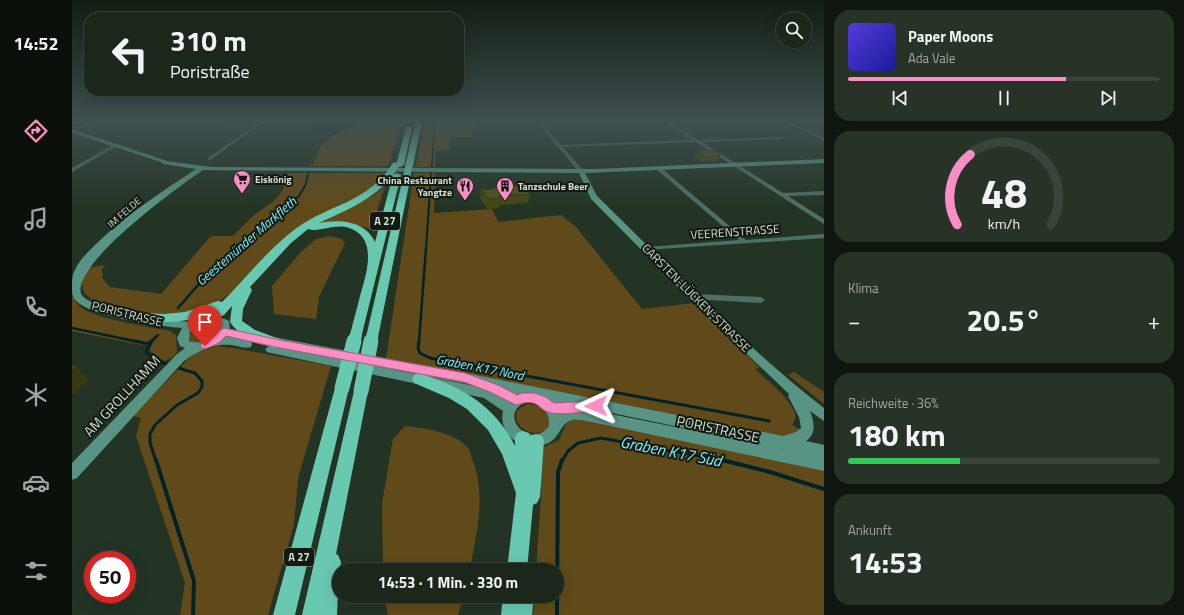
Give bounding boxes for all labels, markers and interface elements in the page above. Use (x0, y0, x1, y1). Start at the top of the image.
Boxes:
map controls (776, 12, 812, 48)
button: search (776, 12, 812, 48)
text: 310 m (170, 19, 247, 62)
text: Paper Moons (908, 25, 993, 48)
icon: left (104, 28, 156, 80)
text: 14:52 (14, 30, 58, 57)
text: Ada Vale (908, 48, 955, 68)
text: Poristraße (170, 58, 250, 85)
icon: previous (889, 87, 911, 109)
icon: pause (993, 87, 1015, 109)
icon: next (1097, 87, 1119, 109)
icon: directions (22, 117, 50, 145)
text: 48 (981, 160, 1027, 223)
supermarket icon: Eiskönig (232, 169, 252, 194)
place label: Eiskönig (255, 172, 292, 187)
place label: China Restaurant Yangtze (377, 173, 452, 200)
restaurant icon: China Restaurant Yangtze (455, 176, 475, 201)
building icon: Tanzschule Beer (495, 176, 515, 201)
place label: Tanzschule Beer (518, 179, 588, 194)
water label: Geestemünder Markfleth (191, 191, 301, 290)
street label: IM FELDE (104, 193, 145, 231)
icon: music (22, 205, 50, 233)
road number: A 27 (370, 212, 400, 230)
text: km/h (988, 212, 1020, 234)
street label: VEERENSTRASSE (690, 219, 780, 244)
street label: CARSTEN-LÜCKEN-STRASSE (638, 239, 755, 357)
text: Klima (848, 278, 879, 298)
icon: phone (22, 293, 50, 321)
street label: PORISTRASSE (90, 296, 165, 332)
text: 20.5° (967, 297, 1041, 343)
text: − (848, 304, 860, 338)
text: + (1148, 304, 1160, 338)
pin (188, 305, 222, 346)
icon: arrive (194, 311, 216, 333)
water label: Graben K17 Nord (434, 349, 527, 386)
street label: AM GROLLHAMM (78, 350, 165, 441)
icon: climate (22, 381, 50, 409)
position arrow (575, 385, 617, 427)
text: Reichweite · 36% (848, 393, 939, 413)
street label: PORISTRASSE (675, 409, 762, 448)
text: 180 km (848, 412, 946, 458)
water label: Graben K17 Süd (618, 429, 726, 473)
icon: car (22, 469, 50, 497)
text: Ankunft (848, 520, 892, 540)
text: 14:53 (848, 539, 923, 585)
road number: A 27 (284, 548, 314, 566)
speed limit sign: 50 (84, 551, 136, 603)
icon: filters (22, 557, 50, 585)
text: 14:53 · 1 Min. · 330 m (378, 571, 518, 594)

